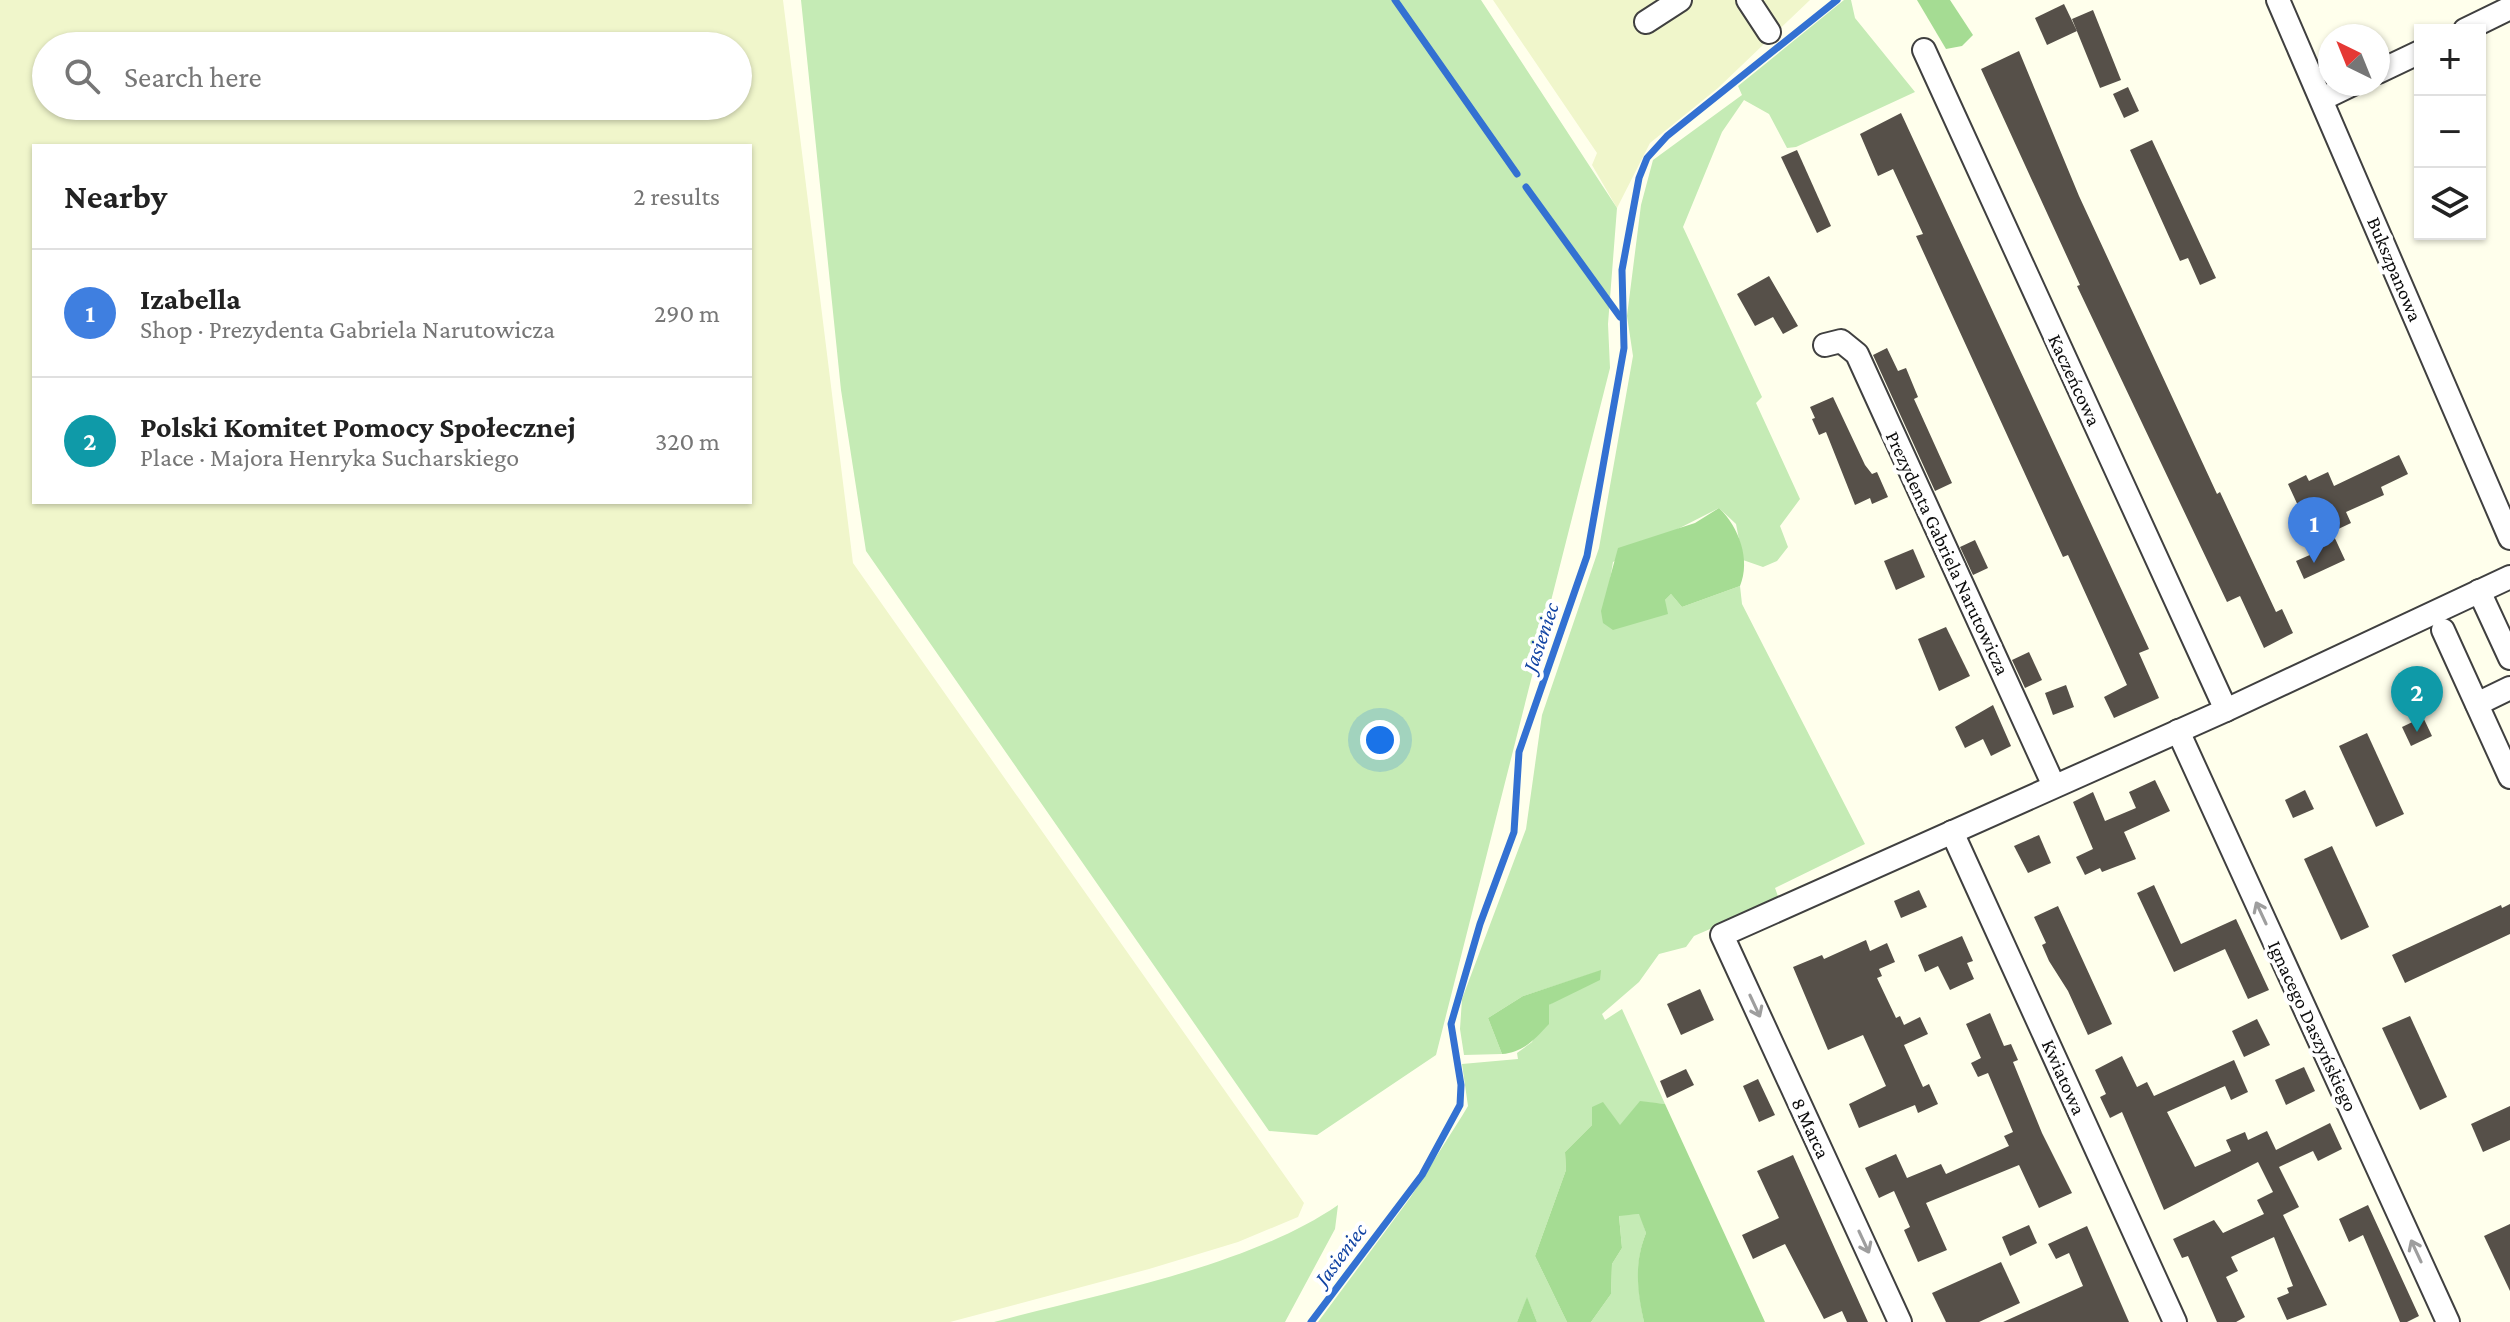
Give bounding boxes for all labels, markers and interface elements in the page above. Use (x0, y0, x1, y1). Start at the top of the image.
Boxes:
north arrow (2318, 24, 2390, 96)
map controls (2414, 24, 2486, 240)
button: + (2414, 24, 2486, 96)
search box (32, 32, 752, 120)
icon: search (60, 54, 104, 98)
text: Search here (124, 60, 262, 93)
button: − (2414, 96, 2486, 168)
button: layers (2414, 168, 2486, 240)
text: Nearby (64, 178, 167, 215)
text: 2 results (633, 182, 720, 211)
street label: Bukszpanowa (2362, 213, 2427, 325)
text: Izabella (140, 282, 241, 315)
text: 1 (85, 299, 95, 328)
text: 290 m (654, 299, 720, 328)
text: Shop · Prezydenta Gabriela Narutowicza (140, 315, 555, 344)
street label: Kaczeńcowa (2044, 331, 2106, 429)
text: Polski Komitet Pomocy Społecznej (140, 410, 576, 443)
text: 2 (83, 427, 97, 456)
text: 320 m (655, 427, 720, 456)
street label: Prezydenta Gabriela Narutowicza (1881, 428, 2014, 679)
text: Place · Majora Henryka Sucharskiego (140, 443, 519, 472)
pin: 1 (2288, 497, 2340, 563)
water label: Jasieniec (1516, 599, 1564, 679)
pin: 2 (2391, 666, 2443, 732)
your location (1360, 720, 1400, 760)
one-way arrow (2253, 901, 2268, 925)
street label: Ignacego Daszyńskiego (2263, 937, 2362, 1115)
one-way arrow (1748, 993, 1763, 1017)
street label: Kwiatowa (2038, 1036, 2090, 1118)
street label: 8 Marca (1787, 1094, 1835, 1162)
water label: Jasieniec (1307, 1218, 1372, 1293)
one-way arrow (1857, 1229, 1872, 1254)
one-way arrow (2408, 1239, 2423, 1263)

